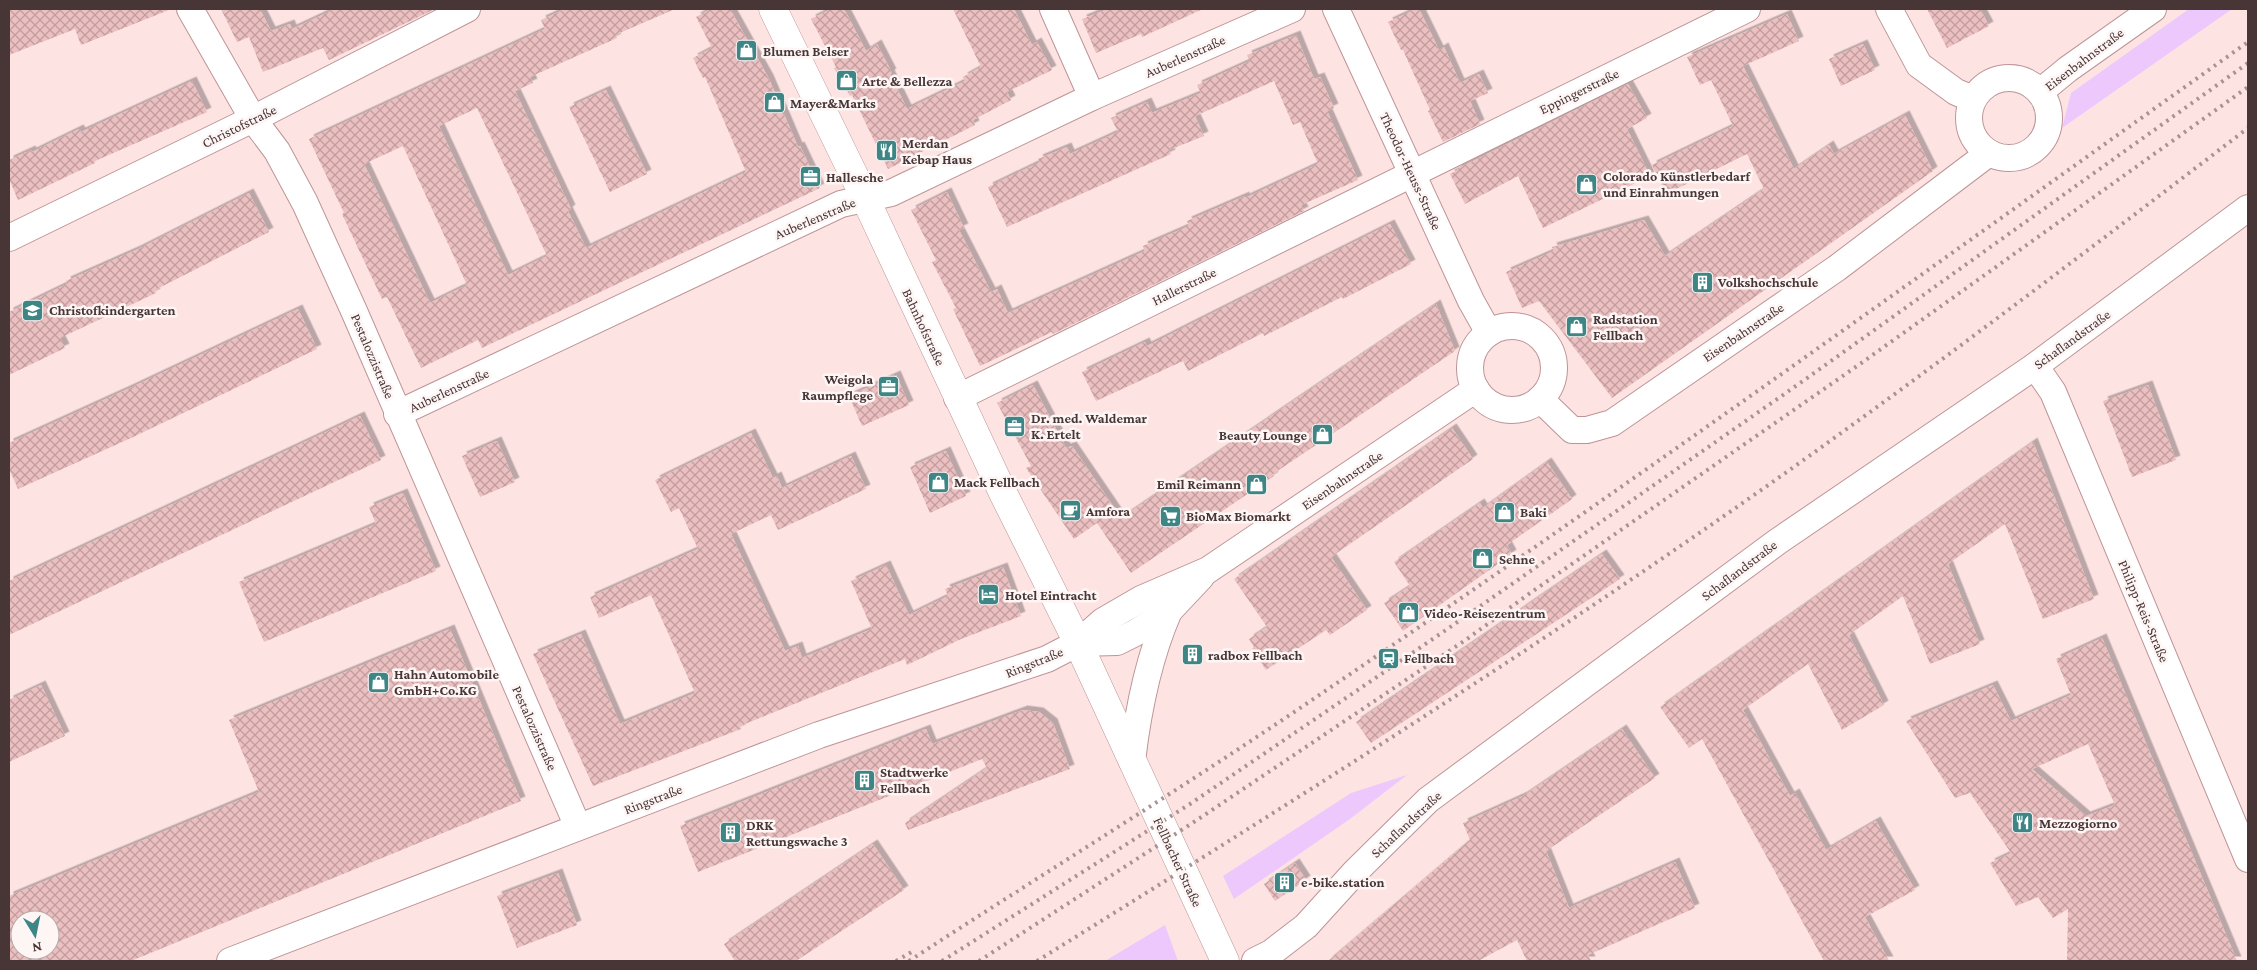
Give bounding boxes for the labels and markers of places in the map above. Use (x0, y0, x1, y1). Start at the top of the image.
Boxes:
shop icon: Blumen Belser (735, 39, 759, 63)
place label: Blumen Belser (763, 43, 849, 59)
shop icon: Arte & Bellezza (834, 69, 858, 93)
place label: Arte & Bellezza (861, 73, 953, 89)
shop icon: Mayer&Marks (762, 91, 786, 115)
place label: Mayer&Marks (790, 95, 876, 111)
place label: Merdan Kebap Haus (902, 135, 972, 167)
restaurant icon: Merdan Kebap Haus (874, 139, 898, 163)
office icon: Hallesche (798, 165, 822, 189)
place label: Colorado Künstlerbedarf und Einrahmungen (1603, 168, 1752, 200)
place label: Hallesche (826, 169, 884, 185)
shop icon: Colorado Künstlerbedarf und Einrahmungen (1575, 172, 1599, 196)
building icon: Volkshochschule (1690, 270, 1714, 294)
place label: Volkshochschule (1717, 274, 1819, 290)
school or university icon: Christofkindergarten (21, 298, 45, 322)
place label: Christofkindergarten (49, 302, 176, 318)
place label: Radstation Fellbach (1593, 311, 1658, 343)
shop icon: Radstation Fellbach (1565, 315, 1589, 339)
place label: Weigola Raumpflege (802, 371, 873, 403)
office icon: Weigola Raumpflege (877, 375, 901, 399)
place label: Dr. med. Waldemar K. Ertelt (1031, 410, 1148, 442)
office icon: Dr. med. Waldemar K. Ertelt (1003, 414, 1027, 438)
shop icon: Beauty Lounge (1311, 423, 1335, 447)
place label: Beauty Lounge (1219, 427, 1307, 443)
shop icon: Mack Fellbach (926, 470, 950, 494)
shop icon: Emil Reimann (1245, 472, 1269, 496)
place label: Mack Fellbach (954, 474, 1040, 490)
place label: Emil Reimann (1157, 476, 1241, 492)
cafe icon: Amfora (1058, 499, 1082, 523)
shop icon: Baki (1492, 500, 1516, 524)
place label: Amfora (1085, 503, 1130, 519)
supermarket icon: BioMax Biomarkt (1158, 504, 1182, 528)
place label: Baki (1520, 504, 1547, 520)
place label: BioMax Biomarkt (1186, 508, 1292, 524)
shop icon: Sehne (1471, 547, 1495, 571)
place label: Sehne (1499, 551, 1536, 567)
hotel icon: Hotel Eintracht (977, 583, 1001, 607)
place label: Hotel Eintracht (1005, 587, 1098, 603)
shop icon: Video-Reisezentrum (1396, 601, 1420, 625)
place label: Video-Reisezentrum (1423, 605, 1546, 621)
building icon: radbox Fellbach (1180, 643, 1204, 667)
station icon: Fellbach (1376, 646, 1400, 670)
place label: radbox Fellbach (1208, 647, 1303, 663)
place label: Fellbach (1404, 650, 1454, 666)
place label: Hahn Automobile GmbH+Co.KG (394, 666, 499, 698)
shop icon: Hahn Automobile GmbH+Co.KG (366, 670, 390, 694)
place label: Stadtwerke Fellbach (880, 764, 949, 796)
building icon: Stadtwerke Fellbach (852, 768, 876, 792)
restaurant icon: Mezzogiorno (2011, 811, 2035, 835)
place label: Mezzogiorno (2039, 815, 2117, 831)
place label: DRK Rettungswache 3 (746, 817, 848, 849)
building icon: DRK Rettungswache 3 (718, 821, 742, 845)
building icon: e-bike.station (1273, 870, 1297, 894)
place label: e-bike.station (1301, 874, 1384, 890)

